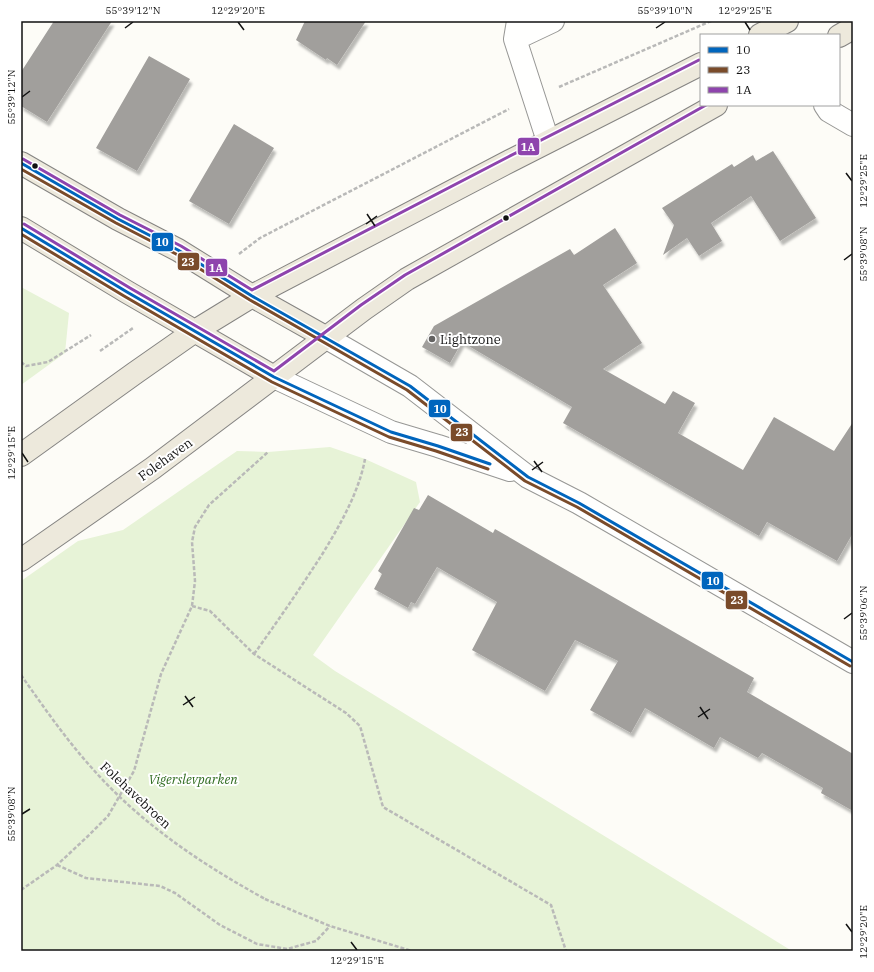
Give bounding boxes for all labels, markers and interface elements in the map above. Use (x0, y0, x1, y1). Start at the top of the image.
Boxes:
text: 55°39'12"N (106, 4, 161, 17)
text: 12°29'20"E (211, 4, 265, 17)
text: 55°39'10"N (638, 4, 693, 17)
text: 12°29'25"E (718, 4, 772, 17)
legend (700, 34, 840, 106)
text: 10 (736, 42, 750, 57)
text: 23 (736, 62, 750, 77)
text: 55°39'12"N (5, 69, 18, 125)
text: 1A (736, 82, 752, 97)
line badge: 1A (517, 137, 540, 156)
text: 1A (521, 140, 535, 154)
text: 12°29'25"E (857, 154, 870, 208)
unlabelled marker (30, 161, 40, 171)
unlabelled marker (501, 213, 511, 223)
text: 55°39'08"N (857, 226, 870, 282)
line badge: 10 (151, 232, 174, 252)
text: 10 (155, 235, 169, 249)
line badge: 23 (177, 252, 200, 271)
text: 23 (181, 255, 195, 269)
line badge: 1A (205, 258, 228, 277)
text: 1A (209, 261, 223, 275)
place label: Lightzone (440, 331, 501, 348)
marker: Lightzone (427, 334, 437, 344)
line badge: 10 (428, 399, 451, 418)
text: 10 (433, 402, 447, 416)
line badge: 23 (450, 423, 473, 442)
text: 23 (455, 425, 469, 439)
text: 12°29'15"E (5, 426, 18, 480)
street label: Folehaven (135, 434, 196, 485)
line badge: 10 (701, 571, 724, 590)
text: 10 (706, 574, 720, 588)
text: 55°39'06"N (857, 585, 870, 641)
line badge: 23 (725, 590, 748, 610)
text: 23 (730, 593, 744, 607)
street label: Folehavebroen (97, 758, 175, 833)
park label: Vigerslevparken (148, 771, 238, 788)
text: 55°39'08"N (5, 786, 18, 842)
text: 12°29'20"E (857, 905, 870, 959)
text: 12°29'15"E (330, 954, 384, 967)

